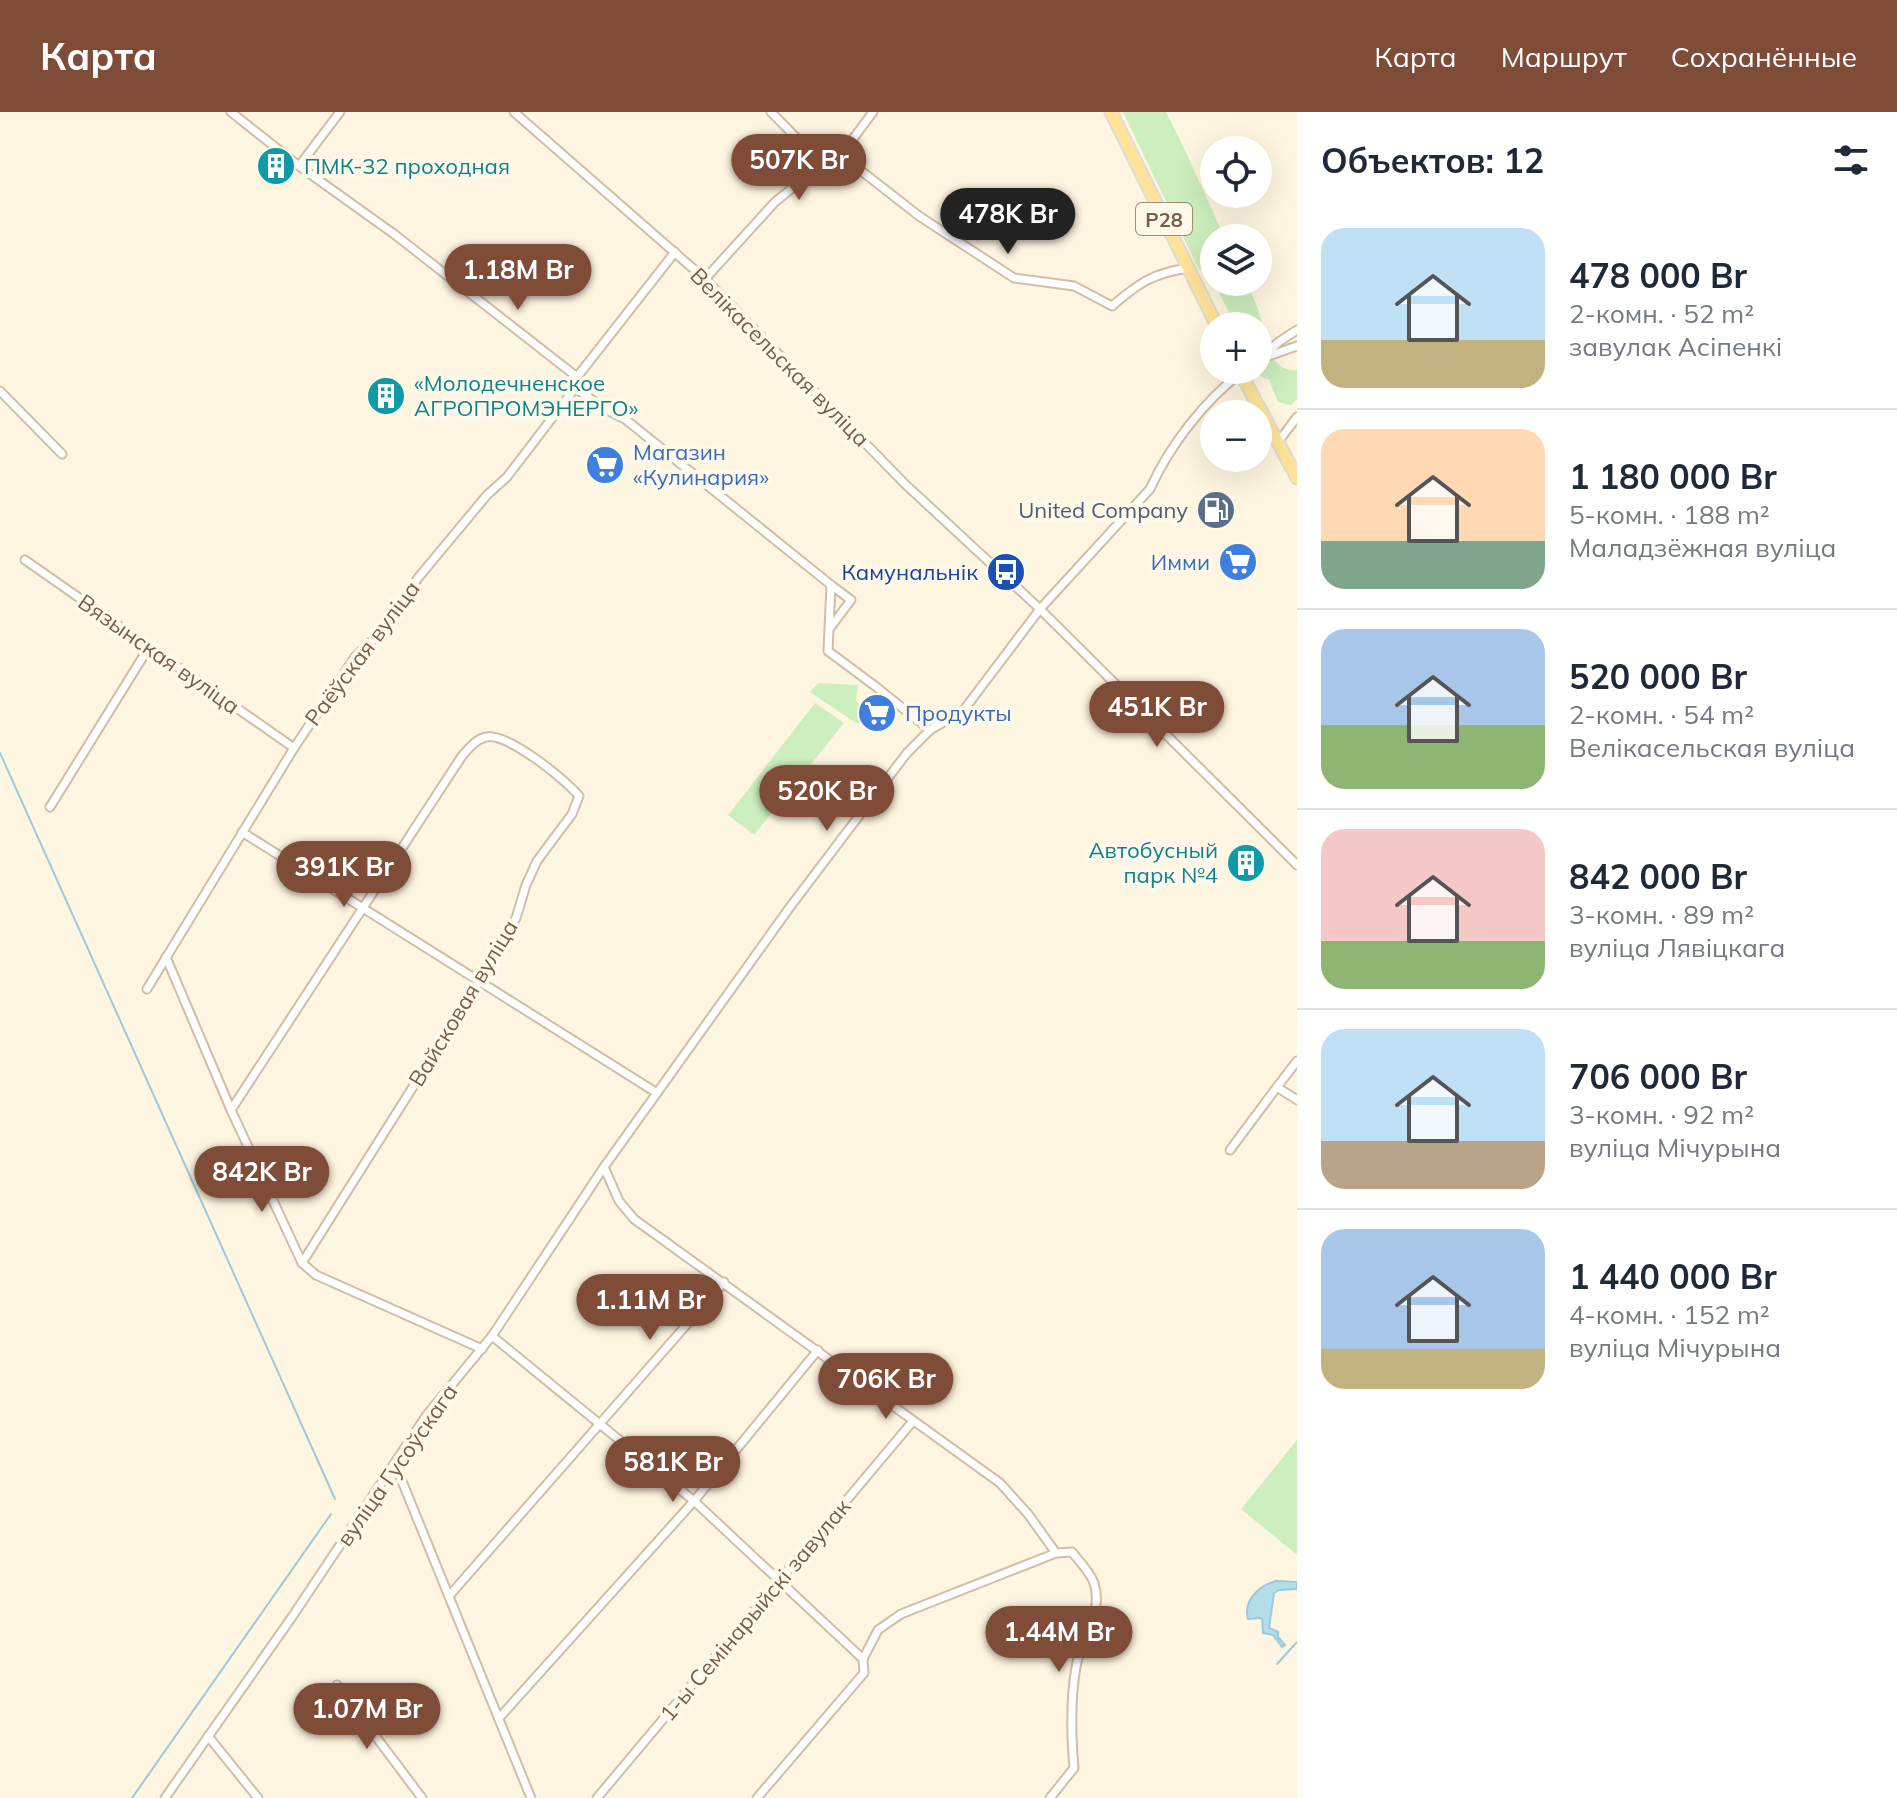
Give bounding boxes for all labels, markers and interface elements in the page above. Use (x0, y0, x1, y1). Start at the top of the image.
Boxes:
text: Карта (40, 32, 157, 80)
text: Карта (1374, 39, 1457, 74)
text: Маршрут (1501, 39, 1627, 74)
text: Сохранённые (1671, 39, 1857, 74)
pin: 507K Br (725, 134, 873, 202)
map controls (1200, 136, 1272, 472)
button: locate (1200, 136, 1272, 208)
icon: filters (1829, 138, 1873, 182)
text: Объектов: 12 (1321, 139, 1544, 182)
text: 507K Br (749, 143, 849, 176)
building icon: ПМК-32 проходная (255, 145, 297, 187)
place label: ПМК-32 проходная (304, 152, 510, 180)
pin: 478K Br (934, 188, 1082, 256)
text: 478K Br (958, 197, 1058, 230)
road number: Р28 (1136, 203, 1192, 235)
button: layers (1200, 224, 1272, 296)
pin: 1.18M Br (435, 244, 601, 312)
text: 1.18M Br (462, 253, 574, 286)
text: 478 000 Br (1569, 254, 1747, 297)
icon: home (1385, 260, 1481, 356)
street label: Велікасельская вуліца (685, 262, 875, 452)
text: 2-комн. · 52 m² (1569, 297, 1754, 330)
button: + (1200, 312, 1272, 384)
text: завулак Асіпенкі (1569, 330, 1782, 363)
place label: «Молодечненское АГРОПРОМЭНЕРГО» (414, 369, 639, 422)
building icon: «Молодечненское АГРОПРОМЭНЕРГО» (365, 375, 407, 417)
button: − (1200, 400, 1272, 472)
place label: Магазин «Кулинария» (633, 438, 769, 491)
supermarket icon: Магазин «Кулинария» (584, 444, 626, 486)
text: 1 180 000 Br (1569, 455, 1777, 498)
icon: home (1385, 461, 1481, 557)
fuel station icon: United Company (1195, 489, 1237, 531)
place label: United Company (1018, 496, 1188, 524)
text: 5-комн. · 188 m² (1569, 498, 1770, 531)
text: Маладзёжная вуліца (1569, 531, 1836, 564)
supermarket icon: Имми (1217, 541, 1259, 583)
place label: Имми (1151, 548, 1210, 576)
bus stop icon: Камунальнік (985, 551, 1027, 593)
place label: Камунальнік (841, 558, 978, 586)
street label: Раёўская вуліца (298, 575, 426, 731)
street label: Вязынская вуліца (73, 588, 245, 720)
text: 520 000 Br (1569, 655, 1747, 698)
icon: home (1385, 661, 1481, 757)
pin: 451K Br (1083, 681, 1231, 749)
text: 451K Br (1107, 690, 1207, 723)
supermarket icon: Продукты (856, 692, 898, 734)
text: 2-комн. · 54 m² (1569, 698, 1754, 731)
place label: Продукты (905, 699, 1012, 727)
text: Велікасельская вуліца (1569, 731, 1855, 764)
pin: 520K Br (753, 765, 901, 833)
text: 520K Br (777, 774, 877, 807)
place label: Автобусный парк №4 (1088, 836, 1218, 889)
pin: 391K Br (270, 841, 418, 909)
building icon: Автобусный парк №4 (1225, 842, 1267, 884)
text: 391K Br (294, 850, 394, 883)
text: 842 000 Br (1569, 855, 1747, 898)
icon: home (1385, 861, 1481, 957)
text: 3-комн. · 89 m² (1569, 898, 1754, 931)
street label: Вайсковая вуліца (402, 915, 524, 1091)
text: вуліца Лявіцкага (1569, 931, 1785, 964)
text: 706 000 Br (1569, 1055, 1747, 1098)
icon: home (1385, 1061, 1481, 1157)
text: 3-комн. · 92 m² (1569, 1098, 1754, 1131)
text: вуліца Мічурына (1569, 1131, 1781, 1164)
pin: 842K Br (188, 1146, 336, 1214)
text: 842K Br (212, 1155, 312, 1188)
text: 1 440 000 Br (1569, 1255, 1777, 1298)
icon: home (1385, 1261, 1481, 1357)
pin: 1.11M Br (567, 1274, 733, 1342)
text: 1.11M Br (594, 1283, 706, 1316)
text: 4-комн. · 152 m² (1569, 1298, 1770, 1331)
text: вуліца Мічурына (1569, 1331, 1781, 1364)
pin: 706K Br (812, 1353, 960, 1421)
text: 706K Br (836, 1362, 936, 1395)
street label: вуліца Гусоўскага (331, 1378, 463, 1552)
pin: 581K Br (599, 1436, 747, 1504)
text: 581K Br (623, 1445, 723, 1478)
street label: 1-ы Семінарыйскі завулак (654, 1493, 856, 1727)
pin: 1.44M Br (976, 1606, 1142, 1674)
text: 1.44M Br (1003, 1615, 1115, 1648)
pin: 1.07M Br (284, 1683, 450, 1751)
text: 1.07M Br (311, 1692, 423, 1725)

